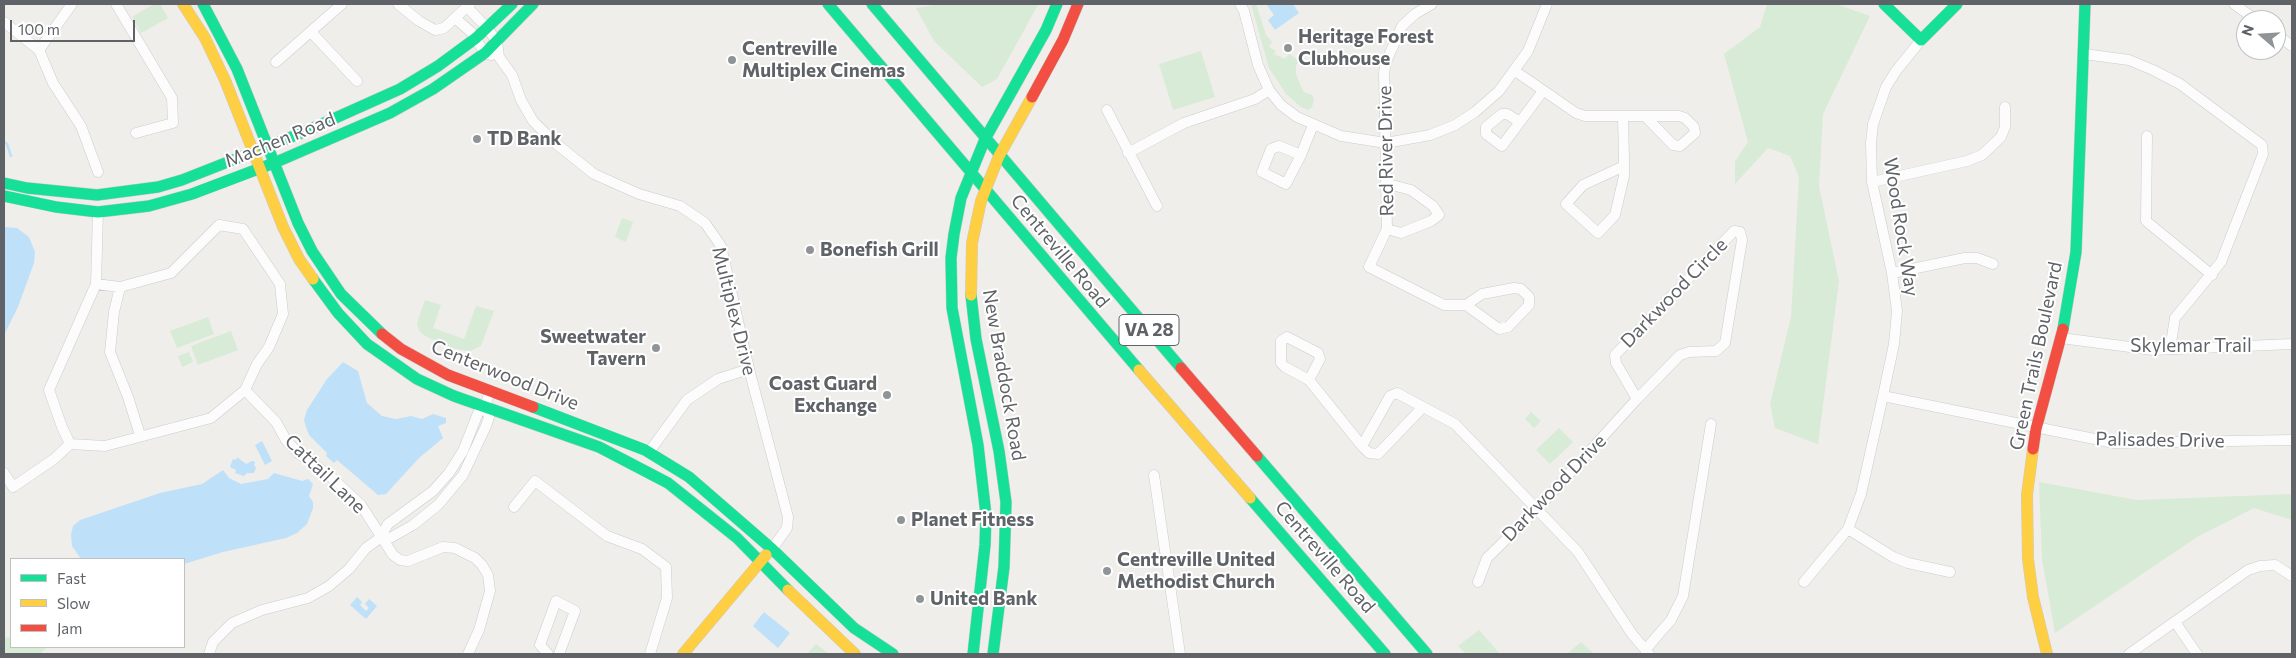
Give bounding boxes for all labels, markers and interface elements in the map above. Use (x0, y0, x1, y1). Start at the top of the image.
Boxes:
scale bar (12, 10, 138, 42)
north arrow (2236, 10, 2286, 60)
text: 100 m (18, 20, 60, 38)
text: N (2238, 23, 2257, 38)
place label: Heritage Forest Clubhouse (1298, 26, 1434, 70)
place label: Centreville Multiplex Cinemas (742, 38, 905, 82)
marker: Heritage Forest Clubhouse (1282, 42, 1294, 54)
marker: Centreville Multiplex Cinemas (726, 54, 738, 66)
street label: Red River Drive (1373, 85, 1399, 217)
street label: Machen Road (221, 107, 339, 173)
place label: TD Bank (487, 128, 561, 150)
marker: TD Bank (471, 133, 483, 145)
street label: Wood Rock Way (1879, 156, 1923, 298)
street label: Centreville Road (1006, 190, 1114, 312)
street label: Darkwood Circle (1616, 233, 1732, 353)
place label: Bonefish Grill (820, 239, 939, 261)
street label: Multiplex Drive (707, 244, 761, 378)
marker: Bonefish Grill (804, 244, 816, 256)
street label: Green Trails Boulevard (2005, 260, 2067, 452)
street label: New Braddock Road (978, 288, 1030, 462)
road number: VA 28 (1119, 314, 1179, 346)
place label: Sweetwater Tavern (540, 326, 646, 370)
street label: Centerwood Drive (428, 335, 582, 415)
street label: Skylemar Trail (2130, 335, 2252, 357)
marker: Sweetwater Tavern (650, 342, 662, 354)
place label: Coast Guard Exchange (769, 373, 877, 417)
marker: Coast Guard Exchange (881, 389, 893, 401)
street label: Palisades Drive (2095, 427, 2225, 453)
street label: Cattail Lane (280, 430, 370, 518)
street label: Darkwood Drive (1497, 430, 1611, 546)
street label: Centreville Road (1270, 496, 1380, 618)
place label: Planet Fitness (911, 509, 1034, 531)
marker: Planet Fitness (895, 514, 907, 526)
place label: Centreville United Methodist Church (1117, 549, 1275, 593)
legend (10, 558, 185, 648)
marker: Centreville United Methodist Church (1101, 565, 1113, 577)
text: Fast (57, 569, 86, 587)
place label: United Bank (930, 588, 1037, 610)
marker: United Bank (914, 593, 926, 605)
text: Slow (57, 594, 90, 612)
text: Jam (57, 619, 82, 637)

